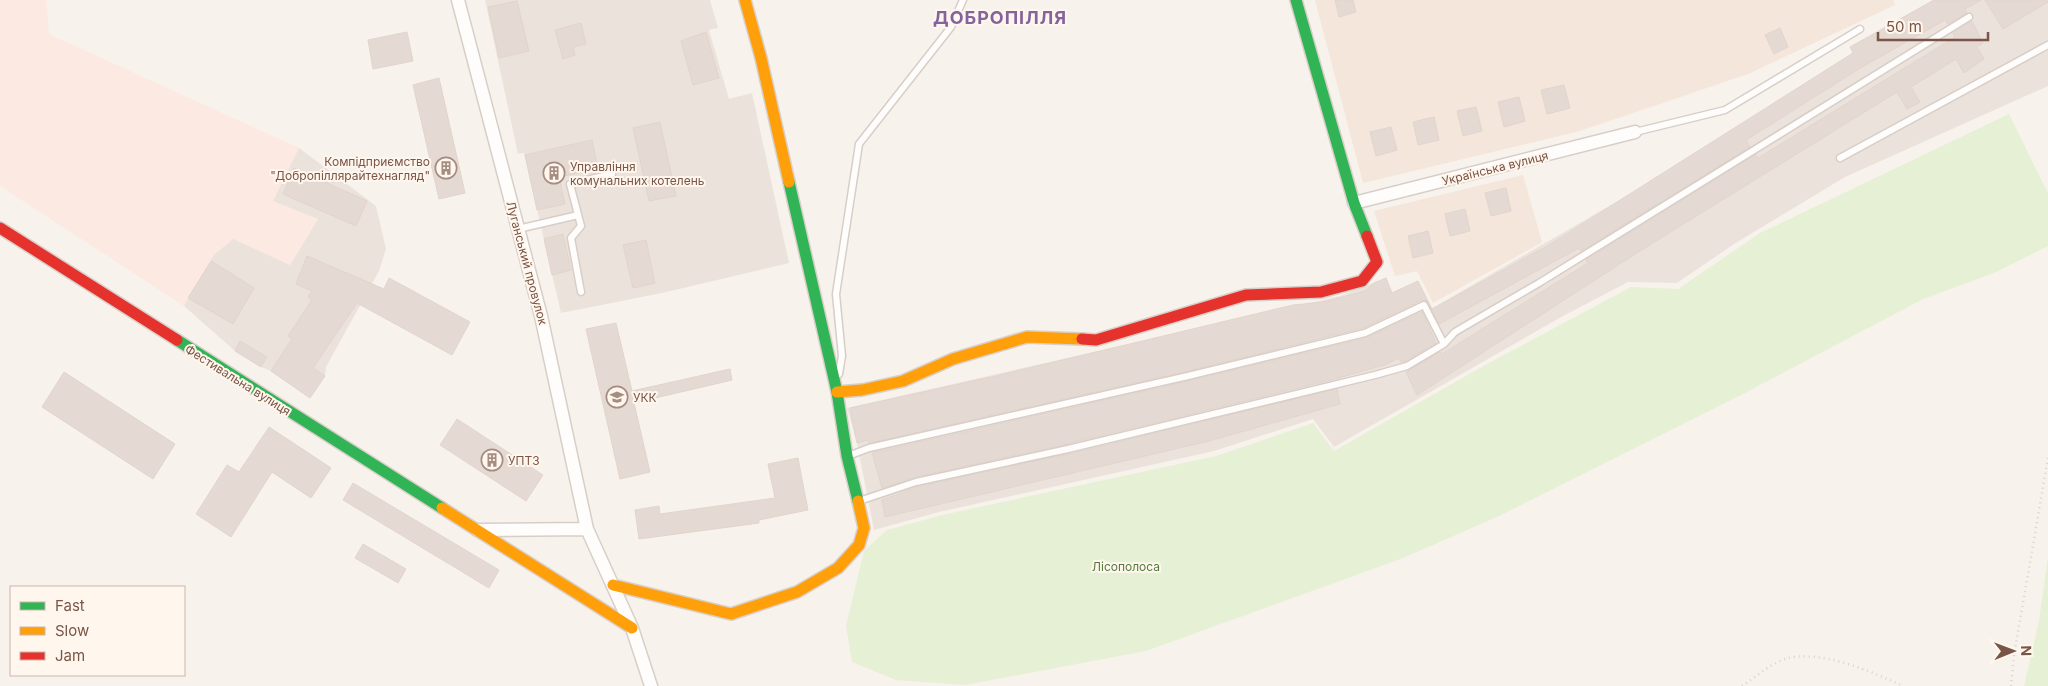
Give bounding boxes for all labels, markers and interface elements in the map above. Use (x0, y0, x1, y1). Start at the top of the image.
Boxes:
district label: ДОБРОПІЛЛЯ (933, 7, 1067, 28)
scale bar (1878, 10, 1988, 42)
text: 50 m (1886, 17, 1922, 36)
street label: Українська вулиця (1440, 148, 1550, 188)
place label: Компідприємство "Добропіллярайтехнагляд" (270, 154, 430, 183)
building icon: Компідприємство "Добропіллярайтехнагляд" (434, 156, 458, 180)
place label: Управління комунальних котелень (570, 159, 705, 188)
building icon: Управління комунальних котелень (542, 161, 566, 185)
street label: Луганський провулок (503, 199, 551, 327)
street label: Фестивальна вулиця (182, 341, 294, 419)
school or university icon: УКК (605, 385, 629, 409)
place label: УКК (633, 390, 657, 405)
building icon: УПТЗ (480, 448, 504, 472)
place label: УПТЗ (508, 453, 540, 468)
park label: Лісополоса (1092, 559, 1160, 574)
legend (10, 586, 185, 676)
text: Fast (55, 596, 85, 615)
text: Slow (55, 621, 89, 640)
north arrow (1988, 626, 2038, 676)
text: N (2018, 645, 2035, 656)
text: Jam (55, 646, 85, 665)

